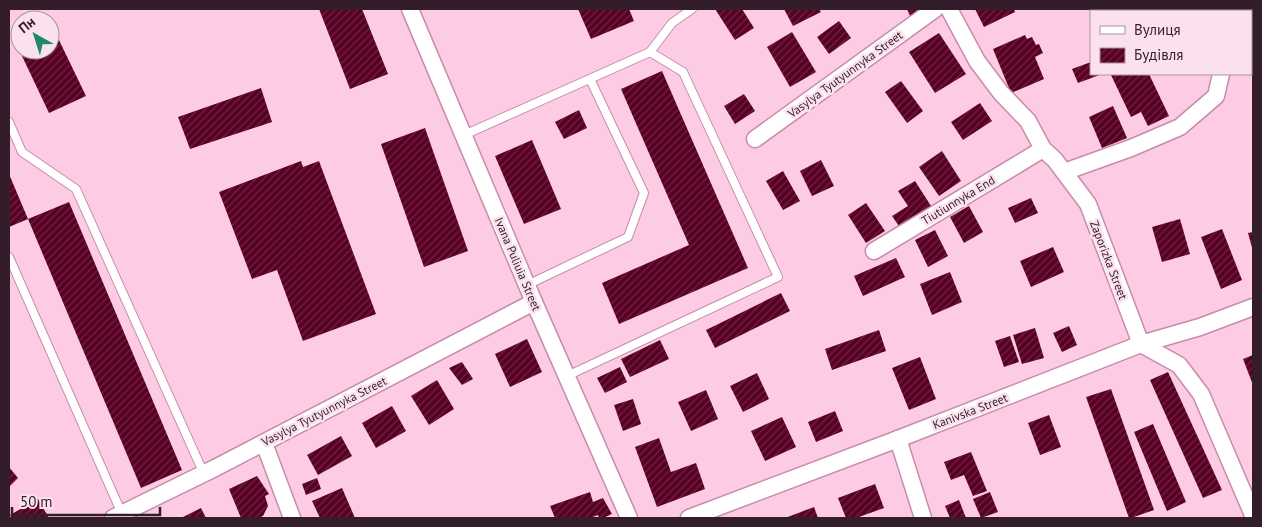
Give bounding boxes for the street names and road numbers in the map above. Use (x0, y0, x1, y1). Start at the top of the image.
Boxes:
street label: Vasylya Tyutyunnyka Street (784, 27, 905, 121)
street label: Tiutiunnyka End (918, 172, 998, 228)
street label: Ivana Puliuia Street (492, 215, 544, 313)
street label: Zaporizka Street (1087, 218, 1131, 302)
street label: Vasylya Tyutyunnyka Street (258, 373, 389, 450)
street label: Kanivska Street (930, 390, 1010, 432)

